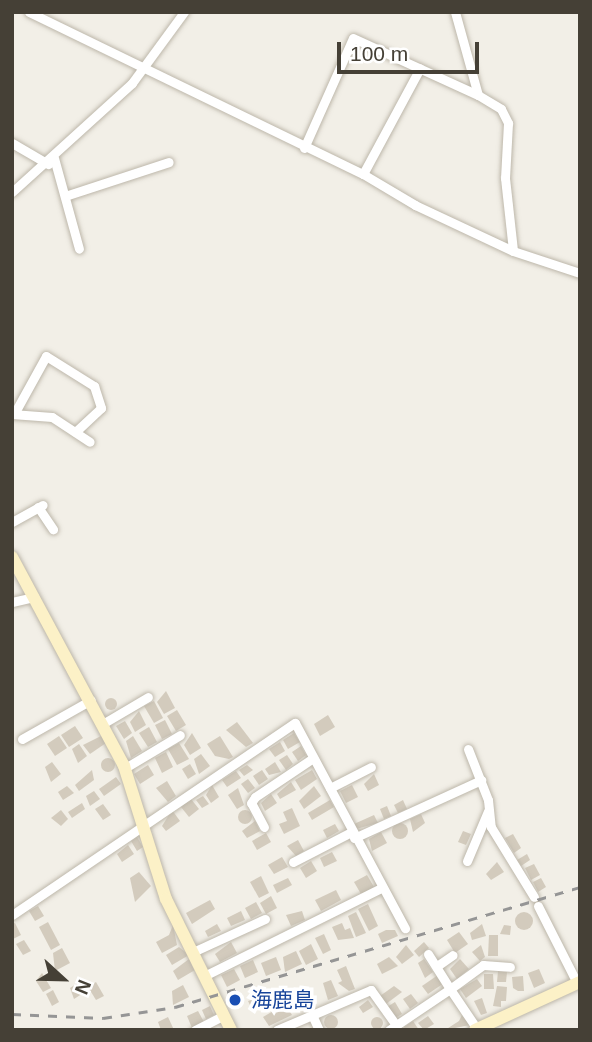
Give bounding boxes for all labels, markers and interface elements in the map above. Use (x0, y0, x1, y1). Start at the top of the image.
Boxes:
scale bar (340, 28, 482, 72)
text: 100 m (350, 42, 408, 65)
north arrow (28, 944, 98, 1014)
text: N (71, 977, 95, 997)
place label: 海鹿島 (251, 987, 314, 1013)
marker: 海鹿島 (225, 990, 245, 1010)

